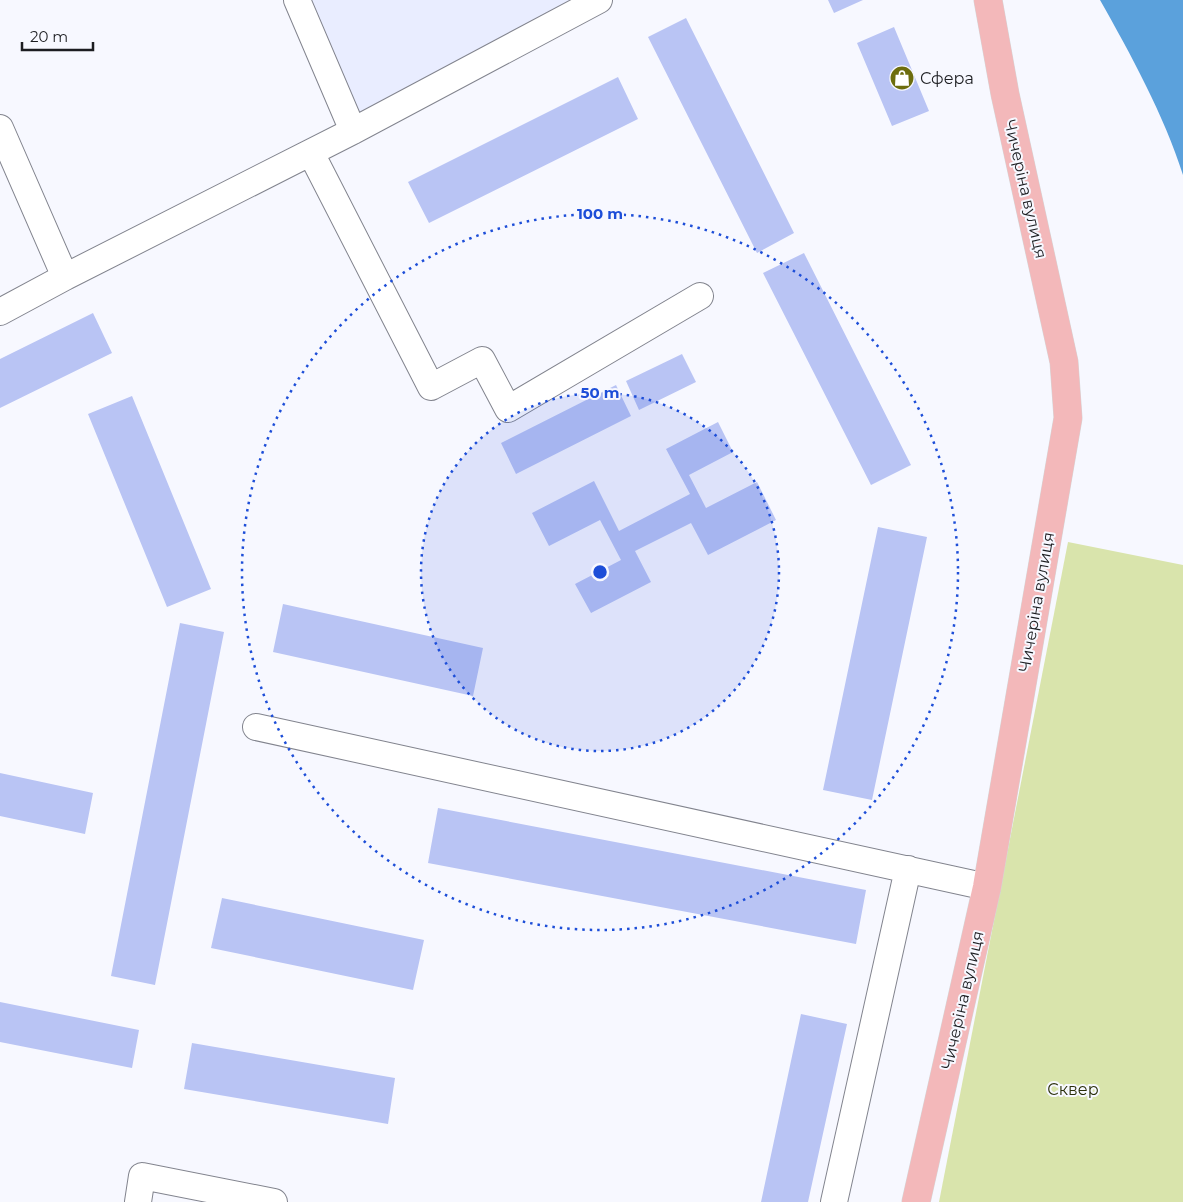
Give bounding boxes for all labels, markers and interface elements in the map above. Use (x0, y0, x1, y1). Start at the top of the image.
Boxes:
scale bar (22, 20, 94, 52)
text: 20 m (30, 27, 68, 46)
shop icon: Сфера (889, 65, 915, 91)
place label: Сфера (920, 69, 974, 88)
street label: Чичеріна вулиця (1000, 118, 1051, 260)
text: 100 m (577, 204, 623, 223)
text: 50 m (580, 383, 620, 402)
street label: Чичеріна вулиця (1015, 531, 1058, 673)
centre of rings (591, 563, 609, 581)
street label: Чичеріна вулиця (937, 929, 988, 1071)
park label: Сквер (1047, 1080, 1099, 1099)

